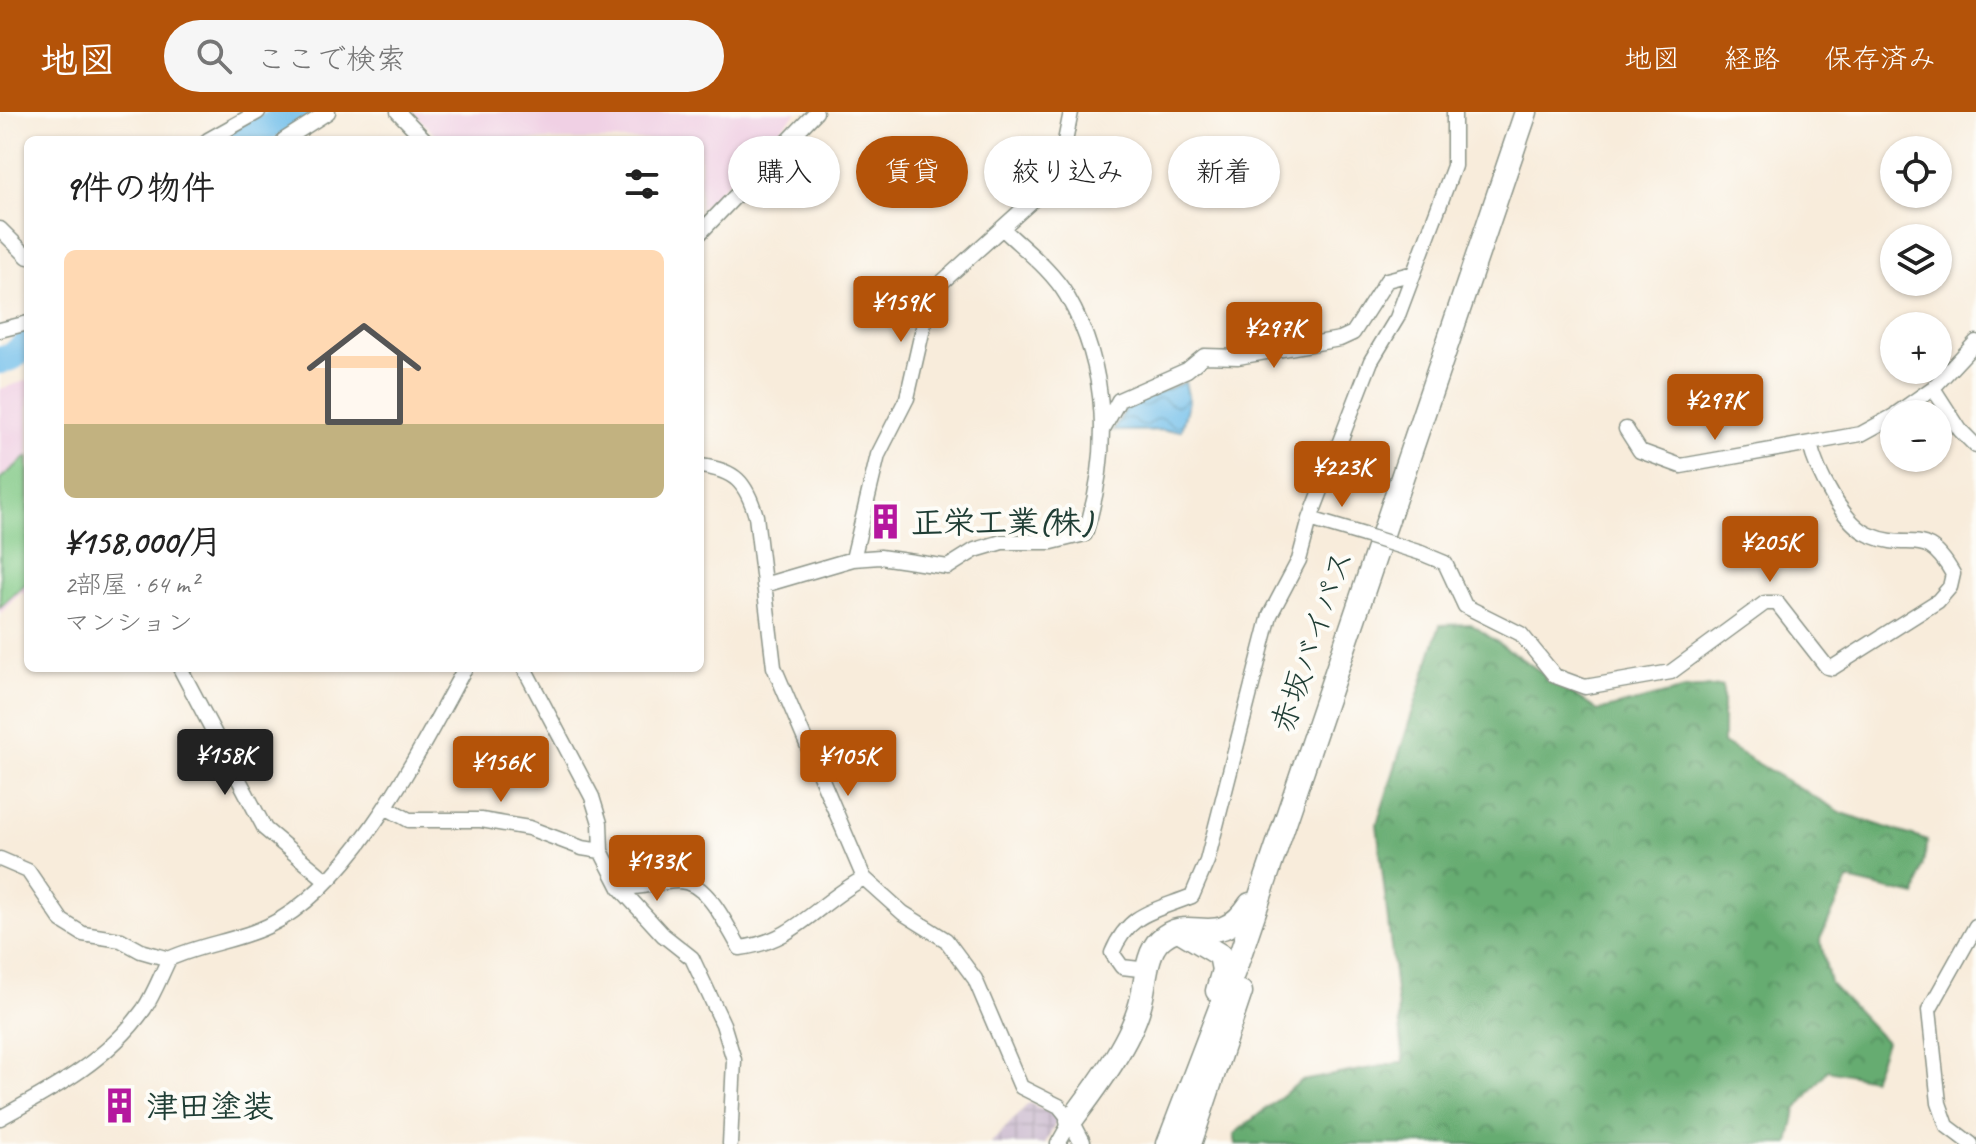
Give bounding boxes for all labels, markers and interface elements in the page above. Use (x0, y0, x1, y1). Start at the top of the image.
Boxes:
search box (164, 20, 724, 92)
icon: search (192, 34, 236, 78)
text: 地図 (40, 37, 116, 84)
text: ここで検索 (256, 40, 406, 78)
text: 地図 (1624, 41, 1680, 76)
text: 経路 (1724, 41, 1780, 76)
text: 保存済み (1824, 41, 1936, 76)
chip: 購入 (728, 136, 840, 208)
chip: 賃貸 (856, 136, 968, 208)
chip: 絞り込み (984, 136, 1152, 208)
chip: 新着 (1168, 136, 1280, 208)
map controls (1880, 136, 1952, 472)
button: locate (1880, 136, 1952, 208)
icon: filters (620, 162, 664, 206)
text: 9件の物件 (64, 166, 215, 209)
button: layers (1880, 224, 1952, 296)
pin: ¥159K (845, 276, 957, 344)
text: ¥159K (871, 285, 931, 318)
icon: home (292, 302, 436, 446)
pin: ¥297K (1218, 302, 1330, 370)
text: ¥297K (1244, 311, 1304, 344)
button: + (1880, 312, 1952, 384)
pin: ¥297K (1659, 374, 1771, 442)
text: ¥297K (1685, 383, 1745, 416)
button: − (1880, 400, 1952, 472)
pin: ¥223K (1286, 441, 1398, 509)
text: ¥223K (1312, 450, 1372, 483)
place label: 正栄工業(株) (911, 502, 1095, 543)
building icon: 正栄工業(株) (866, 503, 904, 541)
pin: ¥205K (1714, 516, 1826, 584)
text: ¥158,000/月 (64, 520, 223, 563)
text: ¥205K (1740, 525, 1800, 558)
street label: 赤坂バイパス (1261, 544, 1363, 738)
text: 2部屋 · 64 m² (64, 568, 198, 601)
text: マンション (64, 606, 193, 639)
pin: ¥158K (169, 729, 281, 797)
pin: ¥105K (792, 730, 904, 798)
pin: ¥156K (445, 736, 557, 804)
text: ¥158K (195, 738, 255, 771)
text: ¥105K (818, 739, 878, 772)
text: ¥156K (471, 745, 531, 778)
pin: ¥133K (601, 835, 713, 903)
text: ¥133K (627, 844, 687, 877)
place label: 津田塗装 (146, 1086, 274, 1127)
building icon: 津田塗装 (101, 1087, 139, 1125)

